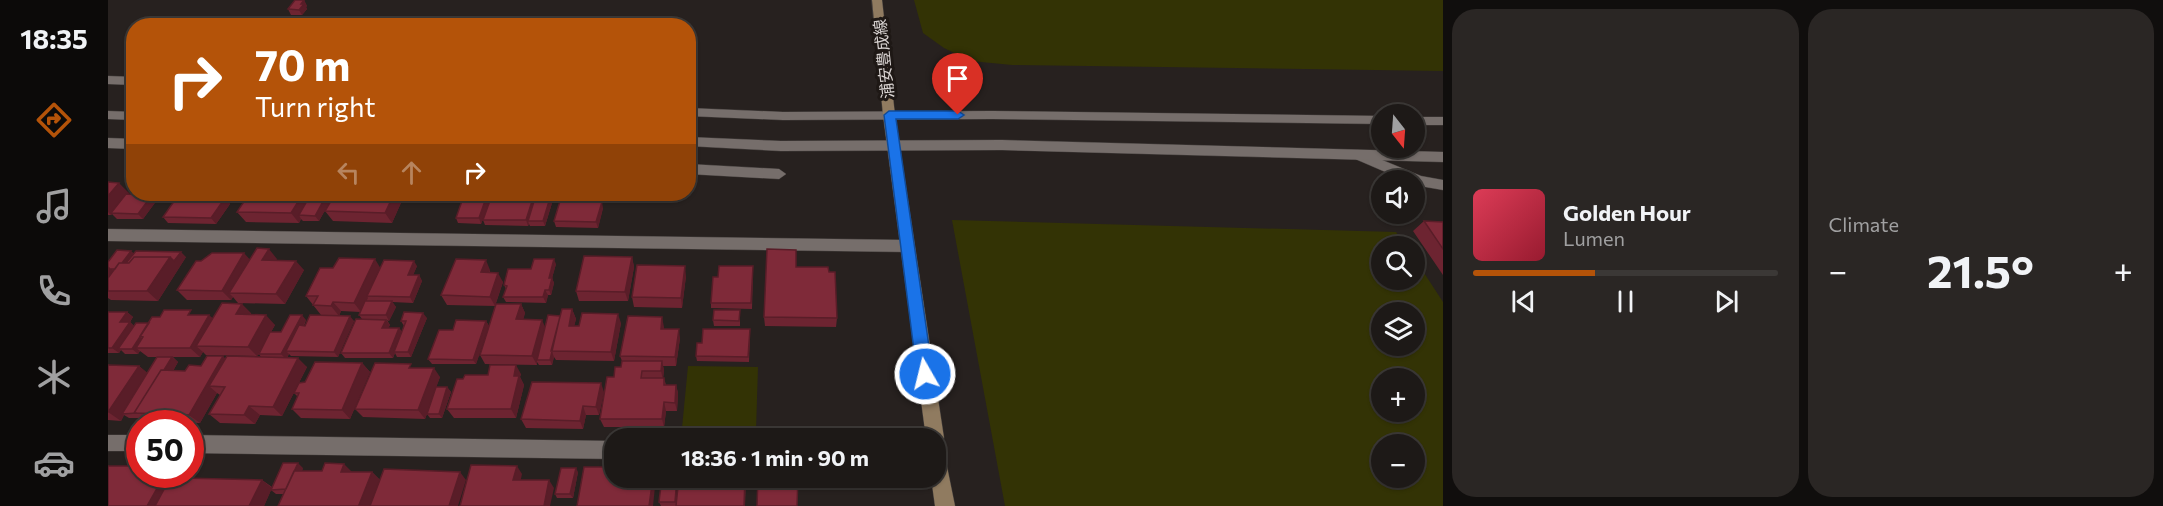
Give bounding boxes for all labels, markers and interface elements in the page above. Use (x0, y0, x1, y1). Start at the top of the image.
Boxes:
street label: 浦安豊成線 (869, 18, 897, 100)
text: 18:35 (20, 22, 88, 55)
text: 70 m (255, 38, 350, 90)
icon: right (156, 42, 234, 120)
pin (932, 53, 983, 115)
icon: arrive (941, 62, 974, 95)
text: Turn right (255, 90, 375, 123)
icon: directions (33, 99, 75, 141)
north arrow (1371, 104, 1425, 158)
map controls (1371, 104, 1425, 488)
icon: left (332, 156, 365, 189)
icon: ahead (395, 156, 428, 189)
icon: right (458, 156, 491, 189)
button: sound (1371, 170, 1425, 224)
icon: music (33, 185, 75, 227)
text: Golden Hour (1563, 199, 1691, 226)
text: Climate (1829, 212, 1899, 236)
text: Lumen (1563, 226, 1625, 250)
button: search (1371, 236, 1425, 290)
text: 21.5° (1927, 242, 2034, 297)
text: − (1829, 249, 1847, 290)
text: + (2114, 249, 2133, 290)
icon: phone (33, 270, 75, 312)
icon: previous (1507, 285, 1540, 318)
icon: pause (1609, 285, 1642, 318)
icon: next (1710, 285, 1743, 318)
button: layers (1371, 302, 1425, 356)
position arrow (893, 342, 957, 406)
icon: climate (33, 356, 75, 398)
button: + (1371, 368, 1425, 422)
speed limit sign: 50 (126, 410, 204, 488)
button: − (1371, 434, 1425, 488)
icon: car (33, 442, 75, 484)
text: 18:36 · 1 min · 90 m (681, 444, 869, 471)

